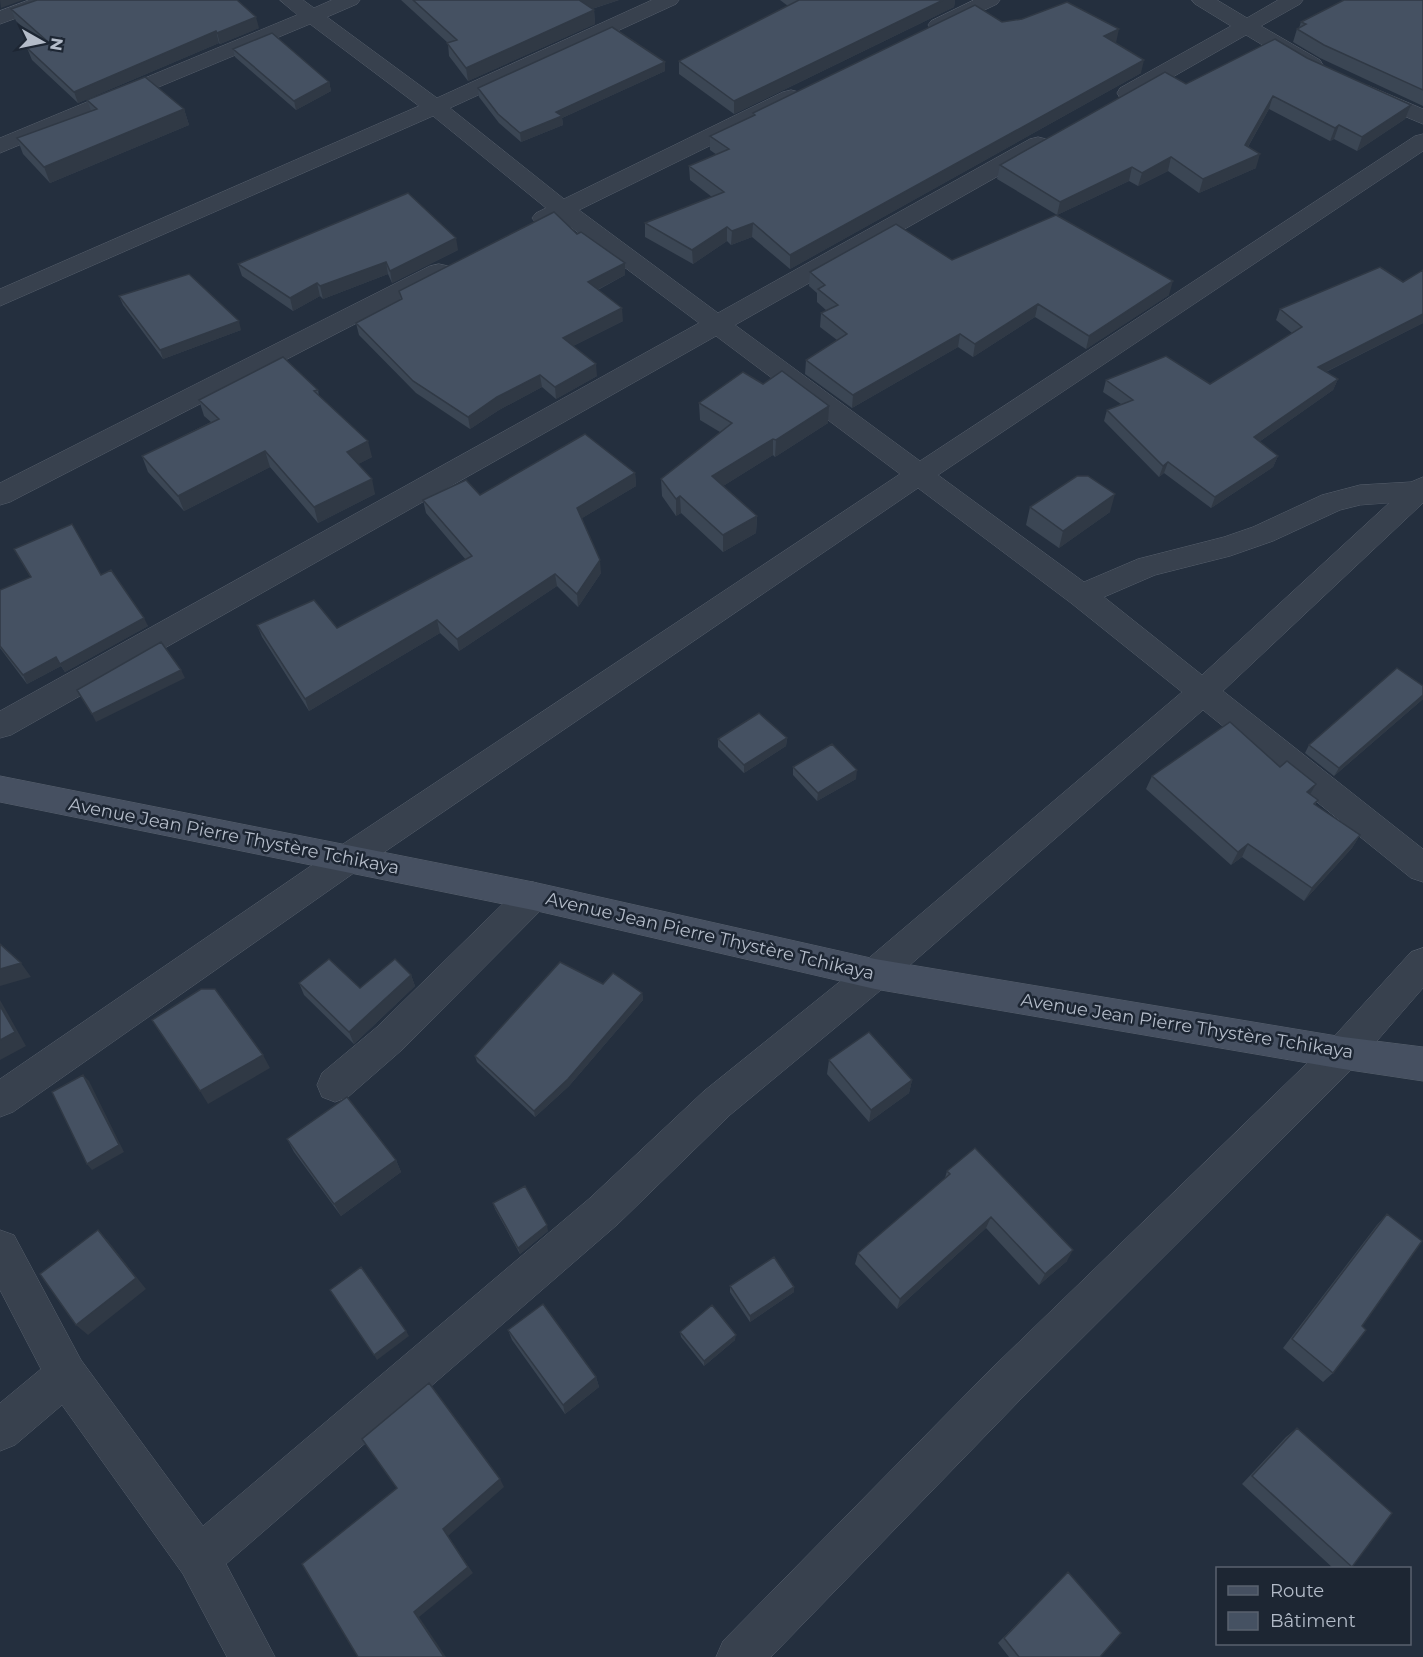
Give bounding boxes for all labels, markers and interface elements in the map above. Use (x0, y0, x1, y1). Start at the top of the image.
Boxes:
north arrow (12, 12, 72, 72)
text: N (46, 36, 67, 52)
street label: Avenue Jean Pierre Thystère Tchikaya (67, 793, 401, 879)
street label: Avenue Jean Pierre Thystère Tchikaya (544, 887, 876, 985)
street label: Avenue Jean Pierre Thystère Tchikaya (1019, 989, 1355, 1063)
legend (1216, 1567, 1411, 1645)
text: Route (1270, 1580, 1324, 1602)
text: Bâtiment (1270, 1610, 1356, 1632)

